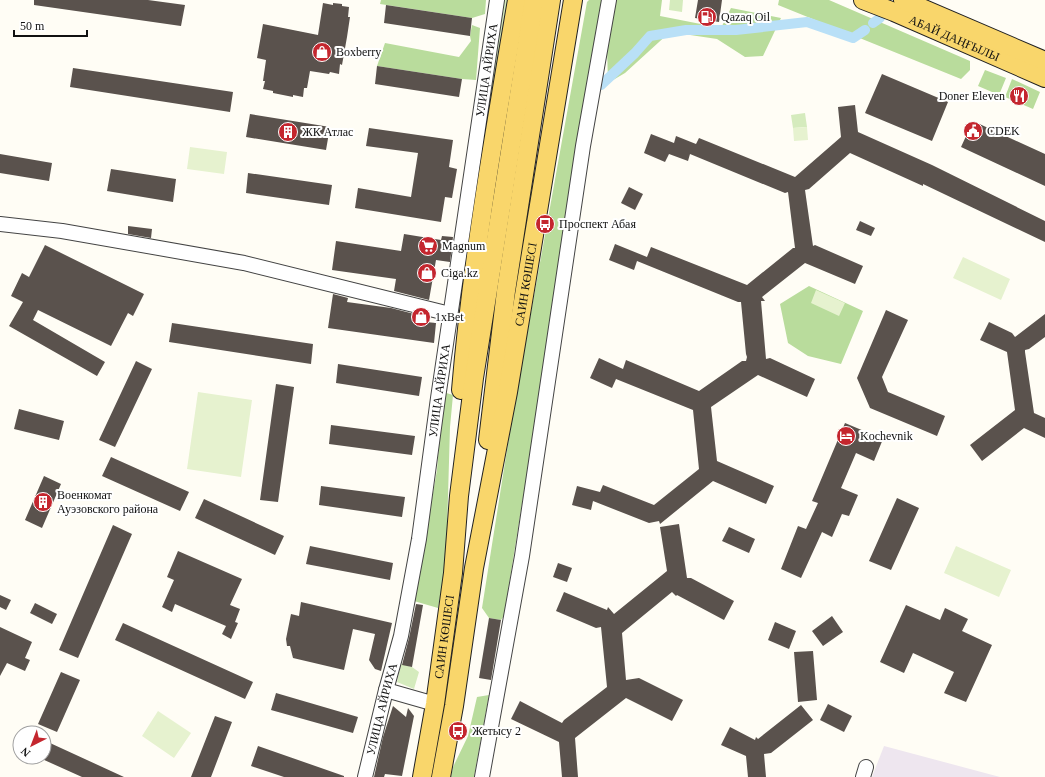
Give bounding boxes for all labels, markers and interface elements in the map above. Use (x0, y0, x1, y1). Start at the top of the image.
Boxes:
fuel station icon: Qazaq Oil (696, 6, 718, 28)
place label: Qazaq Oil (721, 10, 771, 24)
scale bar (14, 12, 87, 38)
street label: АБАЙ ДАҢҒЫЛЫ (907, 12, 1002, 64)
text: 50 m (20, 19, 45, 33)
street label: УЛИЦА АЙРИХА (473, 22, 501, 118)
shop icon: Boxberry (311, 41, 333, 63)
place label: Boxberry (336, 45, 381, 59)
restaurant icon: Doner Eleven (1008, 85, 1030, 107)
place label: Doner Eleven (939, 89, 1005, 103)
public building icon: CDEK (962, 120, 984, 142)
building icon: ЖК Атлас (277, 121, 299, 143)
place label: CDEK (987, 124, 1020, 138)
place label: ЖК Атлас (302, 125, 353, 139)
bus stop icon: Проспект Абая (534, 213, 556, 235)
place label: Проспект Абая (559, 217, 636, 231)
supermarket icon: Magnum (417, 235, 439, 257)
place label: Magnum (442, 239, 486, 253)
street label: САИН КӨШЕСІ (512, 241, 540, 327)
shop icon: Ciga.kz (416, 262, 438, 284)
place label: Ciga.kz (441, 266, 478, 280)
shop icon: 1xBet (410, 306, 432, 328)
place label: 1xBet (435, 310, 464, 324)
street label: УЛИЦА АЙРИХА (426, 343, 453, 438)
hotel icon: Kochevnik (835, 425, 857, 447)
place label: Kochevnik (860, 429, 913, 443)
place label: Военкомат Ауэзовского района (57, 488, 159, 516)
building icon: Военкомат Ауэзовского района (32, 491, 54, 513)
street label: САИН КӨШЕСІ (432, 594, 457, 680)
street label: УЛИЦА АЙРИХА (364, 661, 400, 756)
bus stop icon: Жетысу 2 (447, 720, 469, 742)
place label: Жетысу 2 (472, 724, 521, 738)
north arrow (12, 725, 52, 765)
text: N (18, 745, 32, 760)

